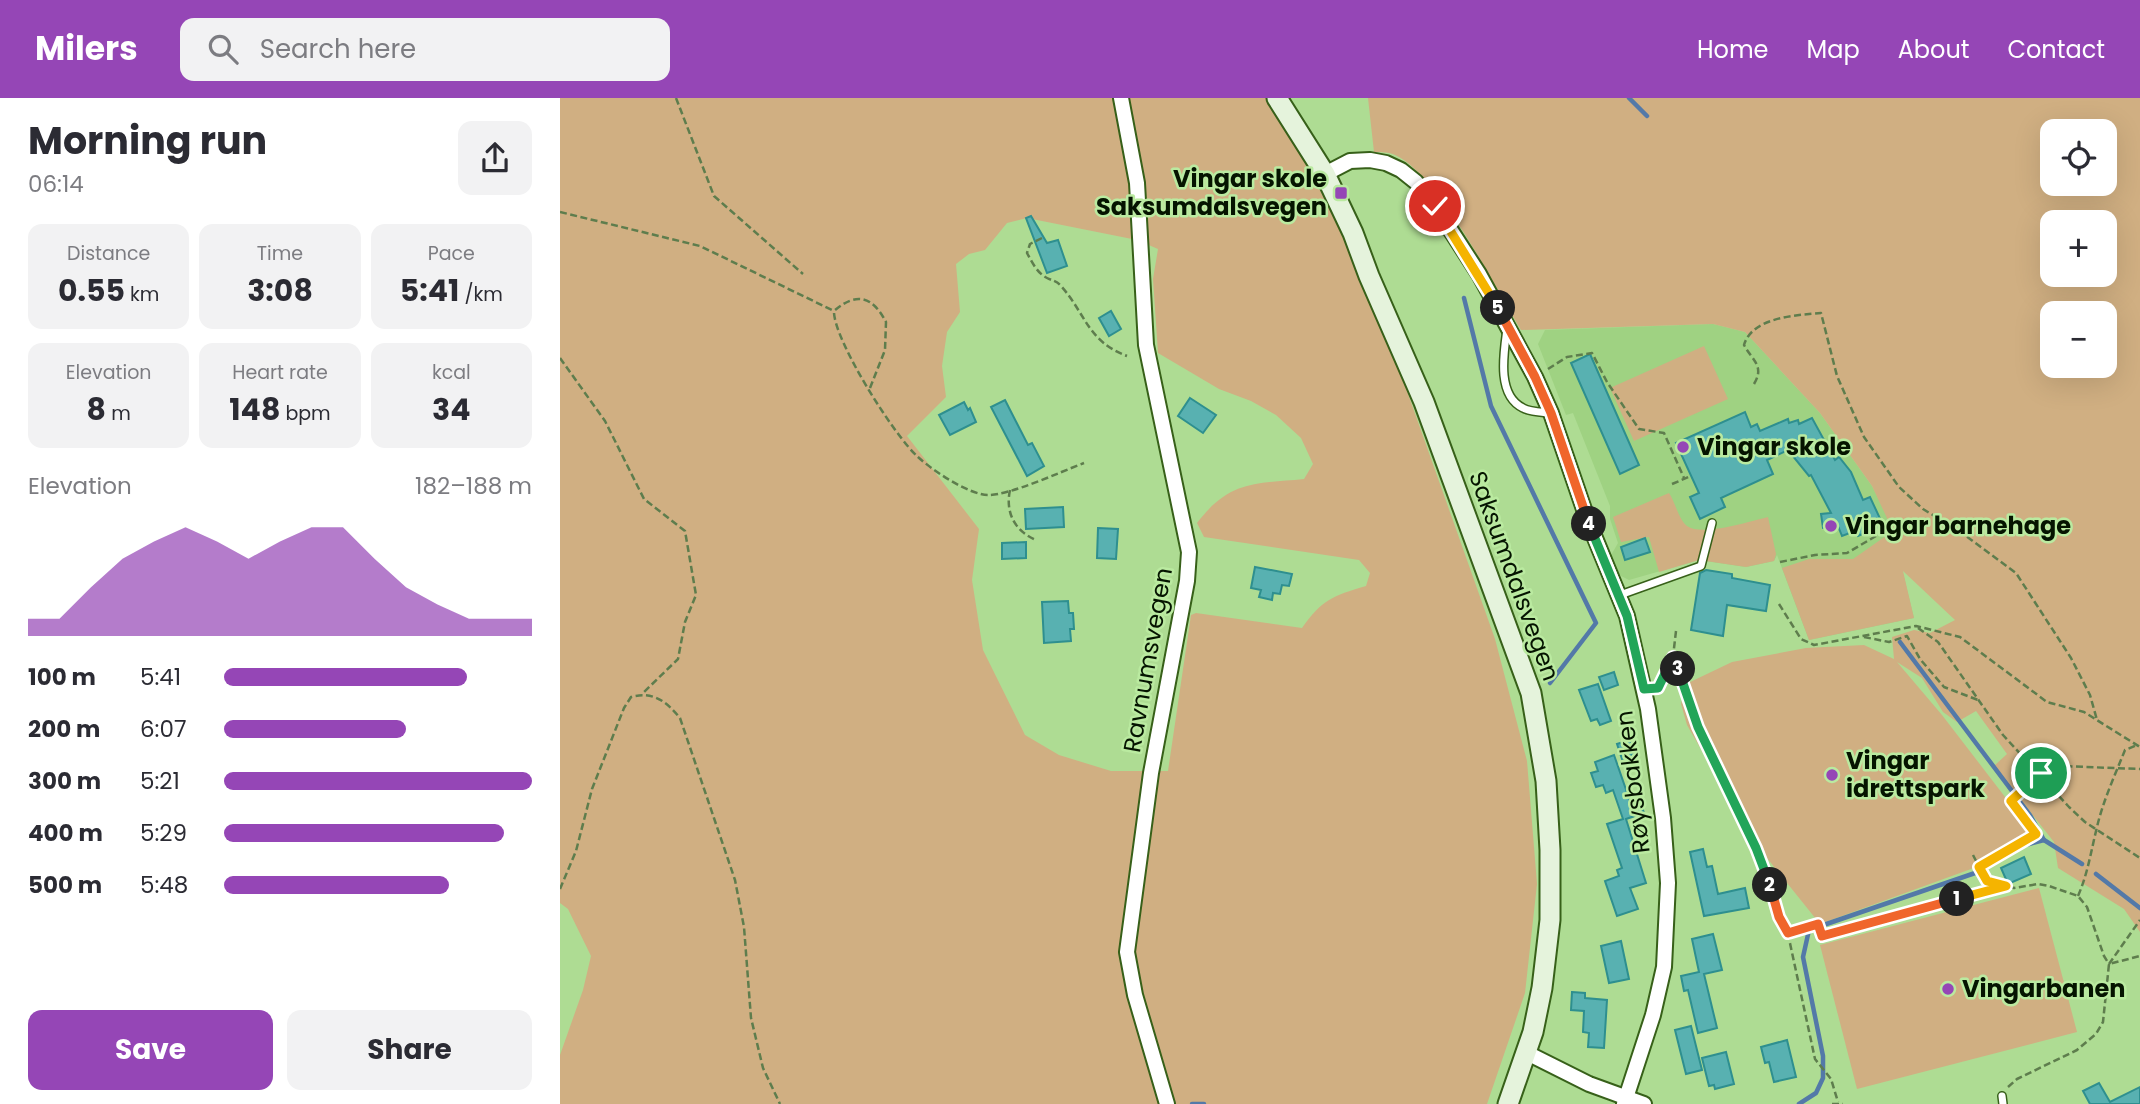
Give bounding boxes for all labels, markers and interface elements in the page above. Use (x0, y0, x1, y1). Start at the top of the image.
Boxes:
search box (180, 18, 670, 81)
text: Milers (35, 25, 138, 72)
icon: search (204, 30, 242, 68)
text: Search here (260, 31, 416, 67)
text: Home (1697, 33, 1769, 66)
text: Map (1807, 33, 1860, 66)
text: About (1898, 33, 1969, 66)
text: Contact (2007, 33, 2105, 66)
text: Morning run (28, 114, 267, 167)
map controls (2040, 119, 2117, 378)
button: locate (2040, 119, 2117, 196)
button: share (458, 121, 532, 195)
place label: Vingar skole Saksumdalsvegen (1096, 162, 1327, 223)
text: 06:14 (28, 168, 84, 200)
pin (1405, 176, 1465, 236)
marker: Vingar skole Saksumdalsvegen (1333, 185, 1349, 201)
icon: check (1416, 187, 1454, 225)
button: + (2040, 210, 2117, 287)
text: Distance (67, 240, 150, 267)
text: Time (257, 240, 303, 267)
text: Pace (428, 240, 475, 267)
text: 0.55 (58, 269, 125, 312)
text: 3:08 (247, 269, 313, 312)
text: 5:41 (400, 269, 459, 312)
text: km (125, 281, 159, 308)
text: /km (459, 281, 503, 308)
pin: 5 (1480, 290, 1516, 326)
text: 5 (1491, 294, 1504, 321)
button: − (2040, 301, 2117, 378)
text: Elevation (66, 359, 151, 386)
text: Heart rate (232, 359, 328, 386)
text: kcal (432, 359, 471, 386)
text: 8 (87, 388, 106, 431)
text: 148 (229, 388, 280, 431)
text: 34 (432, 388, 471, 431)
text: m (106, 400, 131, 427)
text: bpm (280, 400, 331, 427)
place label: Vingar skole (1697, 430, 1851, 463)
marker: Vingar skole (1675, 439, 1691, 455)
street label: Saksumdalsvegen (1461, 466, 1568, 685)
text: Elevation (28, 470, 132, 502)
text: 182–188 m (415, 470, 532, 502)
pin: 4 (1572, 506, 1606, 542)
place label: Vingar barnehage (1845, 509, 2071, 542)
text: 4 (1582, 510, 1595, 537)
marker: Vingar barnehage (1823, 518, 1839, 534)
street label: Ravnumsvegen (1115, 565, 1180, 755)
pin: 3 (1660, 652, 1696, 686)
text: 3 (1672, 655, 1683, 682)
text: 100 m (28, 661, 96, 693)
text: 5:41 (140, 661, 181, 693)
street label: Røysbakken (1607, 709, 1658, 855)
text: 200 m (28, 713, 100, 745)
text: 6:07 (140, 713, 187, 745)
pin (2011, 743, 2071, 803)
place label: Vingar idrettspark (1846, 744, 1985, 805)
icon: arrive (2022, 754, 2060, 792)
text: 300 m (28, 765, 101, 797)
text: 5:21 (140, 765, 180, 797)
marker: Vingar idrettspark (1824, 767, 1840, 783)
text: 400 m (28, 817, 103, 849)
text: 5:29 (140, 817, 187, 849)
pin: 2 (1752, 868, 1788, 902)
text: 500 m (28, 869, 102, 901)
text: 5:48 (140, 869, 188, 901)
text: 2 (1764, 871, 1775, 898)
pin: 1 (1940, 882, 1974, 916)
text: 1 (1953, 885, 1960, 912)
place label: Vingarbanen (1962, 972, 2125, 1005)
marker: Vingarbanen (1940, 981, 1956, 997)
button: Save (28, 1010, 273, 1090)
button: Share (287, 1010, 532, 1090)

